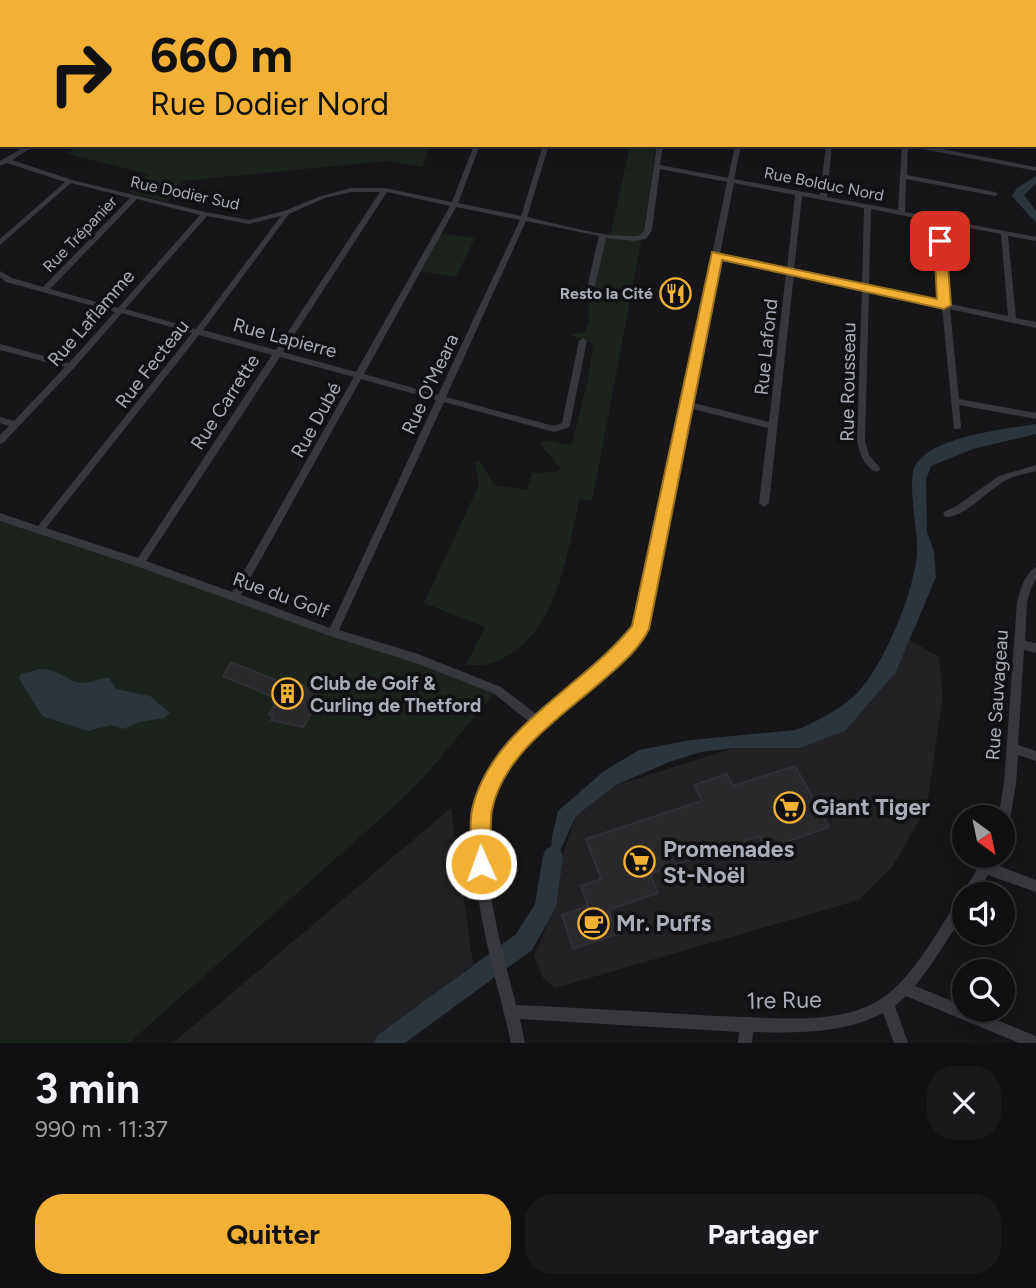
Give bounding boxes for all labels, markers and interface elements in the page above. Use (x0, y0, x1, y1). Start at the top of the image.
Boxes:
text: 660 m (150, 25, 293, 84)
icon: right (35, 28, 126, 119)
text: Rue Dodier Nord (150, 85, 389, 123)
street label: Rue Bolduc Nord (763, 163, 885, 205)
street label: Rue Dodier Sud (129, 172, 241, 214)
street label: Rue Trépanier (39, 192, 121, 276)
pin (910, 211, 970, 271)
icon: arrive (921, 222, 959, 260)
street label: Rue Laflamme (43, 265, 139, 371)
restaurant icon: Resto la Cité (659, 276, 693, 310)
place label: Resto la Cité (560, 284, 653, 303)
street label: Rue Lafond (750, 298, 782, 396)
street label: Rue Lapierre (231, 313, 339, 363)
street label: Rue Fecteau (110, 315, 194, 413)
street label: Rue Rousseau (835, 322, 861, 442)
street label: Rue O'Meara (397, 330, 463, 438)
street label: Rue Carrette (186, 350, 264, 454)
street label: Rue Dubé (286, 378, 346, 462)
street label: Rue du Golf (230, 567, 332, 623)
street label: Rue Sauvageau (981, 629, 1013, 761)
place label: Club de Golf & Curling de Thetford (310, 672, 481, 717)
building icon: Club de Golf & Curling de Thetford (270, 677, 304, 711)
supermarket icon: Giant Tiger (772, 790, 806, 824)
place label: Giant Tiger (812, 793, 930, 821)
north arrow (952, 805, 1015, 868)
map controls (952, 805, 1015, 1022)
position arrow (444, 827, 518, 901)
place label: Promenades St-Noël (663, 835, 794, 889)
supermarket icon: Promenades St-Noël (623, 845, 657, 879)
button: sound (952, 882, 1015, 945)
cafe icon: Mr. Puffs (576, 906, 610, 940)
place label: Mr. Puffs (616, 909, 712, 937)
button: search (952, 959, 1015, 1022)
street label: 1re Rue (746, 985, 822, 1015)
text: 3 min (35, 1063, 140, 1114)
button: close (927, 1066, 1001, 1140)
text: 990 m · 11:37 (35, 1115, 168, 1143)
button: Quitter (35, 1194, 511, 1274)
button: Partager (525, 1194, 1001, 1274)

